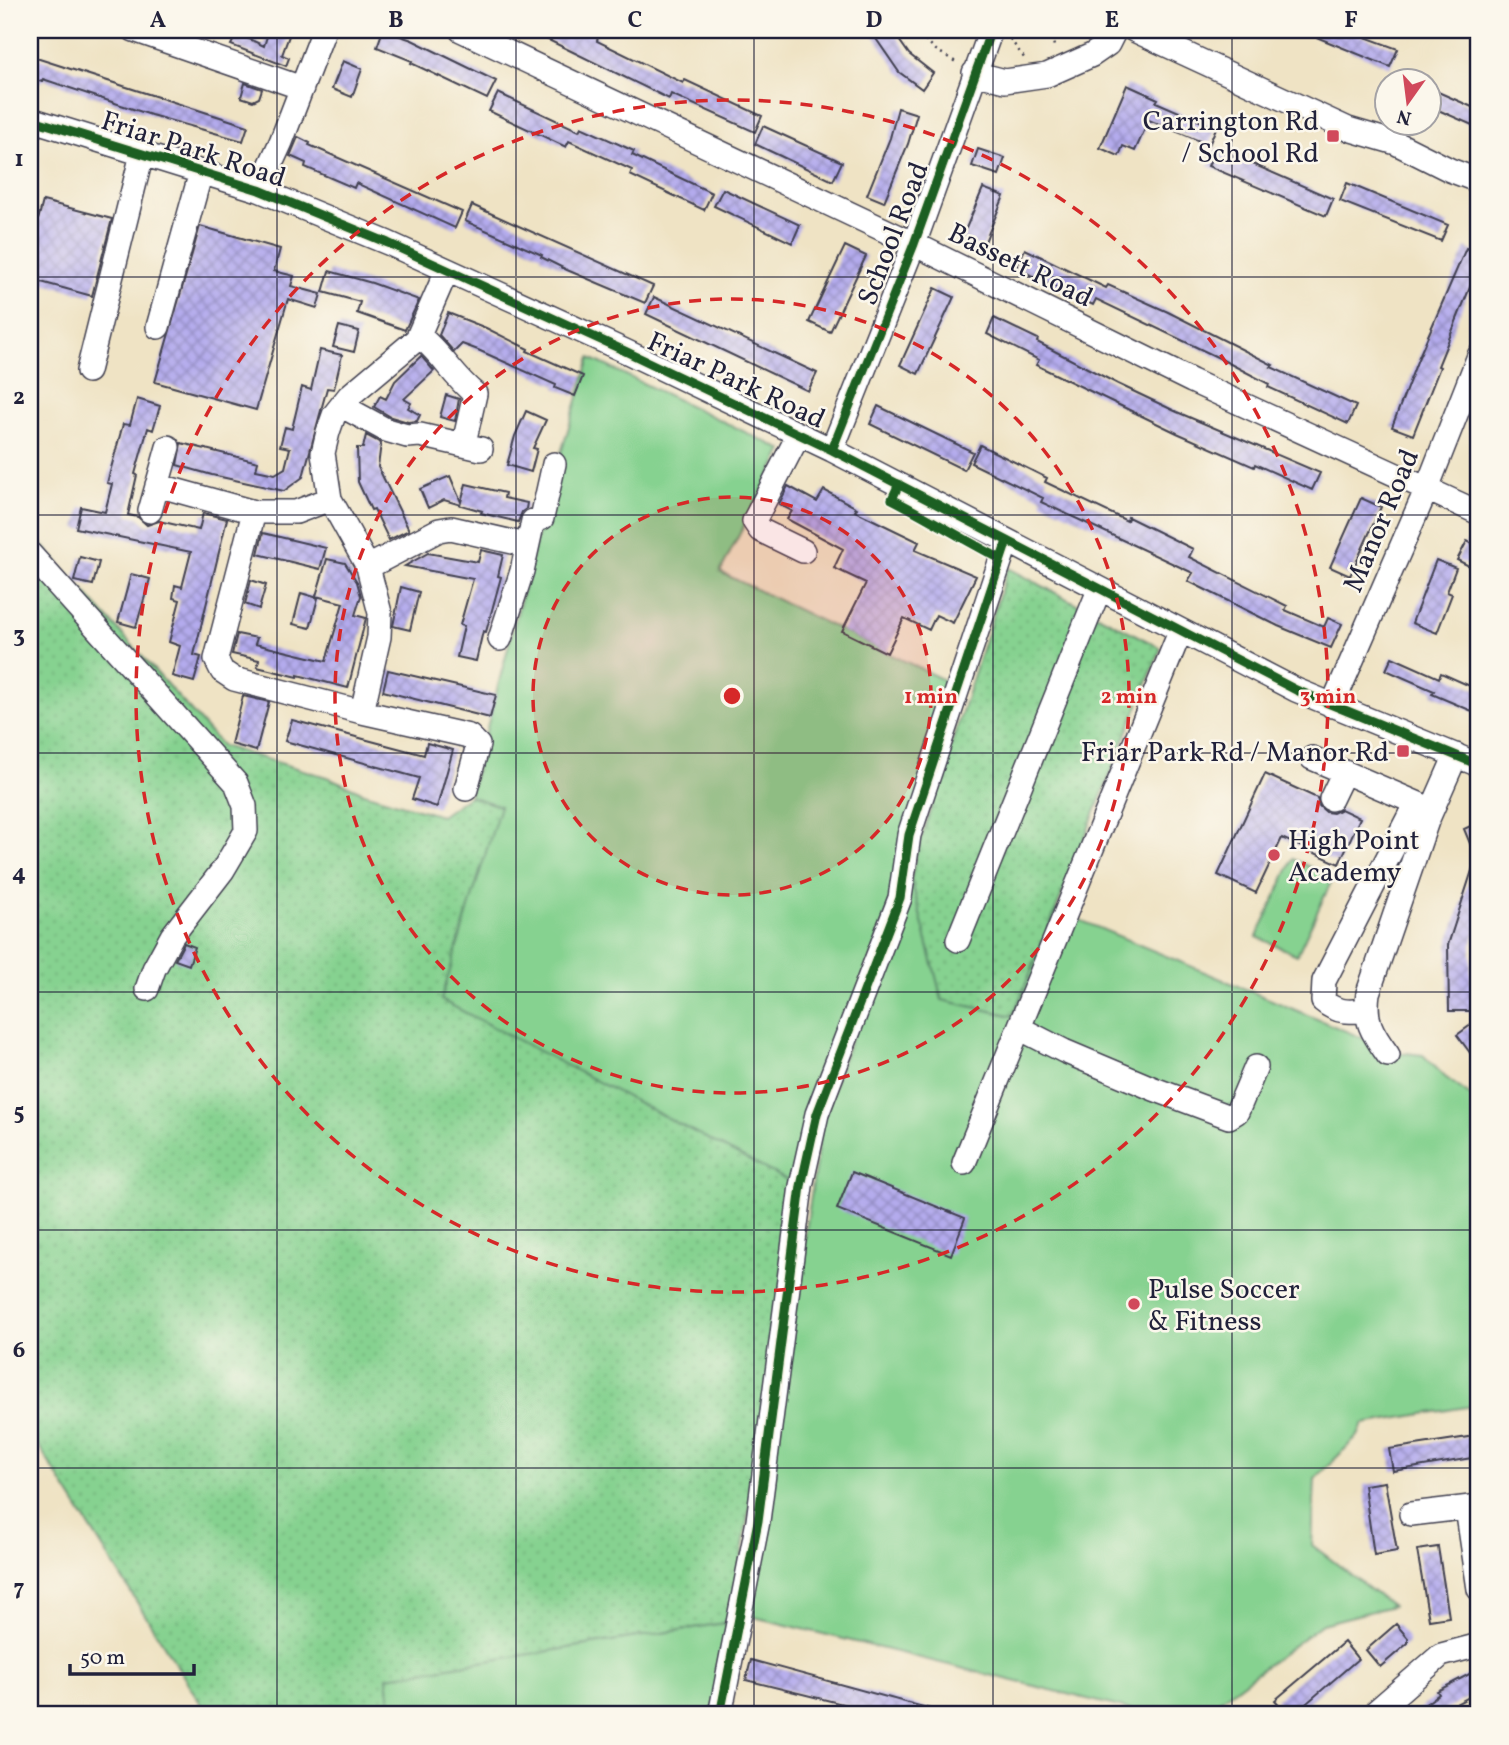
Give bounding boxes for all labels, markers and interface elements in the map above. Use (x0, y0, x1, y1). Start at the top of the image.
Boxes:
text: A (150, 5, 166, 37)
text: B (388, 5, 404, 37)
text: C (628, 5, 642, 37)
text: D (866, 5, 883, 37)
text: E (1105, 5, 1119, 37)
text: F (1344, 5, 1358, 37)
north arrow (1372, 66, 1442, 136)
street label: Friar Park Road (96, 102, 291, 199)
text: N (1394, 102, 1414, 131)
place label: Carrington Rd / School Rd (1143, 103, 1319, 174)
marker: Carrington Rd / School Rd (1325, 128, 1341, 144)
text: 1 (14, 144, 24, 176)
street label: School Road (849, 157, 940, 311)
street label: Bassett Road (941, 214, 1099, 318)
street label: Friar Park Road (641, 323, 831, 440)
text: 2 (13, 382, 25, 414)
street label: Manor Road (1335, 443, 1430, 599)
text: 3 (13, 620, 25, 652)
text: 1 min (904, 683, 958, 712)
text: 2 min (1101, 683, 1157, 712)
text: 3 min (1300, 683, 1356, 712)
centre of rings (720, 684, 744, 708)
place label: Friar Park Rd / Manor Rd (1081, 734, 1389, 773)
marker: Friar Park Rd / Manor Rd (1395, 743, 1411, 759)
place label: High Point Academy (1288, 822, 1420, 893)
marker: High Point Academy (1266, 847, 1282, 863)
text: 4 (12, 858, 26, 890)
text: 5 (13, 1097, 25, 1129)
place label: Pulse Soccer & Fitness (1148, 1271, 1300, 1342)
marker: Pulse Soccer & Fitness (1126, 1296, 1142, 1312)
text: 6 (13, 1335, 25, 1367)
text: 7 (14, 1573, 25, 1605)
scale bar (70, 1633, 194, 1677)
text: 50 m (80, 1644, 125, 1673)

